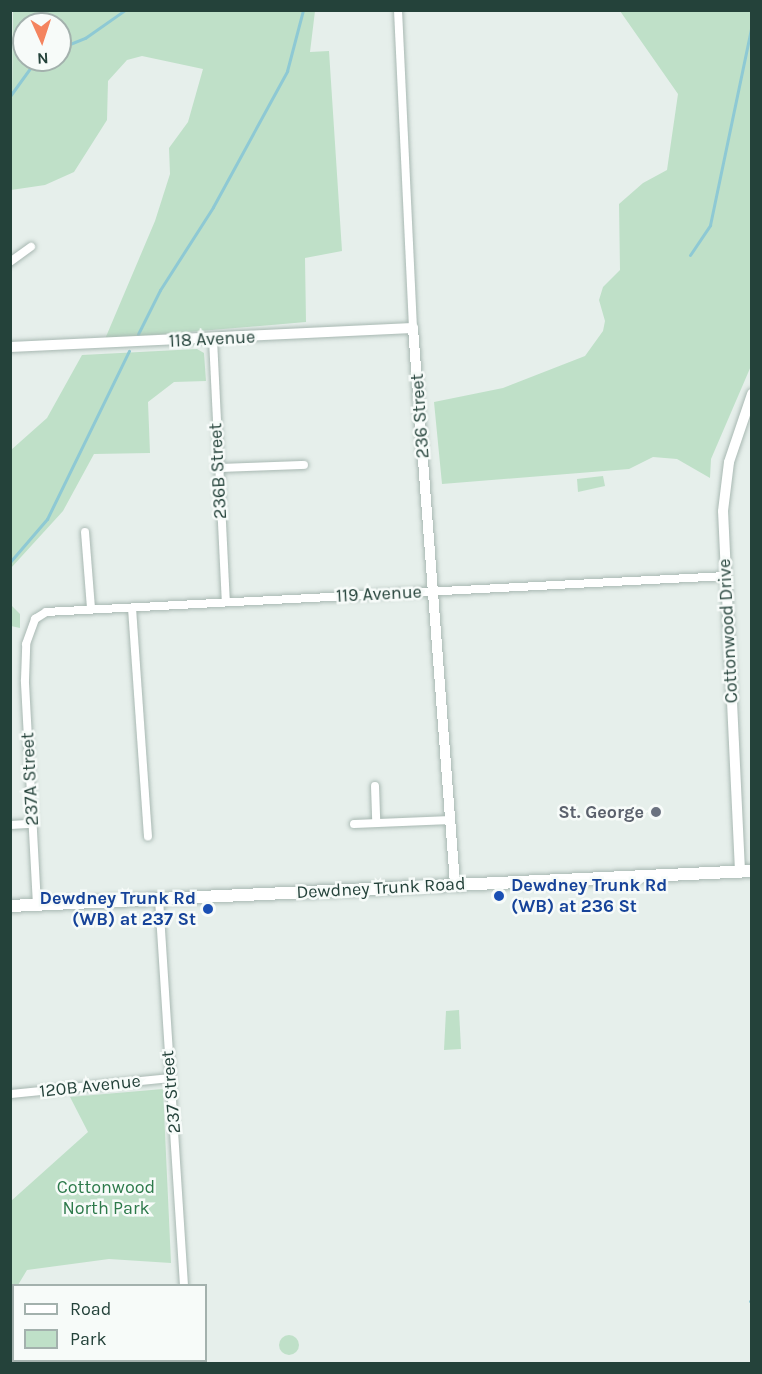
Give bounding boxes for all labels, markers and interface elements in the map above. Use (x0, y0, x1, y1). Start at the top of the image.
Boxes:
north arrow (12, 12, 72, 72)
text: N (37, 49, 49, 68)
street label: 118 Avenue (168, 326, 256, 352)
street label: 236 Street (406, 373, 434, 459)
street label: 236B Street (205, 422, 231, 520)
street label: Cottonwood Drive (713, 558, 743, 704)
street label: 119 Avenue (336, 581, 422, 607)
street label: 237A Street (17, 732, 43, 826)
place label: St. George (558, 801, 644, 823)
marker: St. George (649, 805, 663, 819)
street label: Dewdney Trunk Road (296, 873, 466, 903)
place label: Dewdney Trunk Rd (WB) at 236 St (511, 875, 667, 918)
place label: Dewdney Trunk Rd (WB) at 237 St (40, 888, 196, 930)
marker: Dewdney Trunk Rd (WB) at 236 St (492, 889, 506, 903)
marker: Dewdney Trunk Rd (WB) at 237 St (201, 902, 215, 916)
street label: 237 Street (157, 1050, 185, 1134)
street label: 120B Avenue (38, 1070, 142, 1102)
park label: Cottonwood North Park (57, 1177, 155, 1220)
legend (12, 1284, 207, 1362)
text: Road (70, 1298, 111, 1320)
text: Park (70, 1328, 107, 1350)

